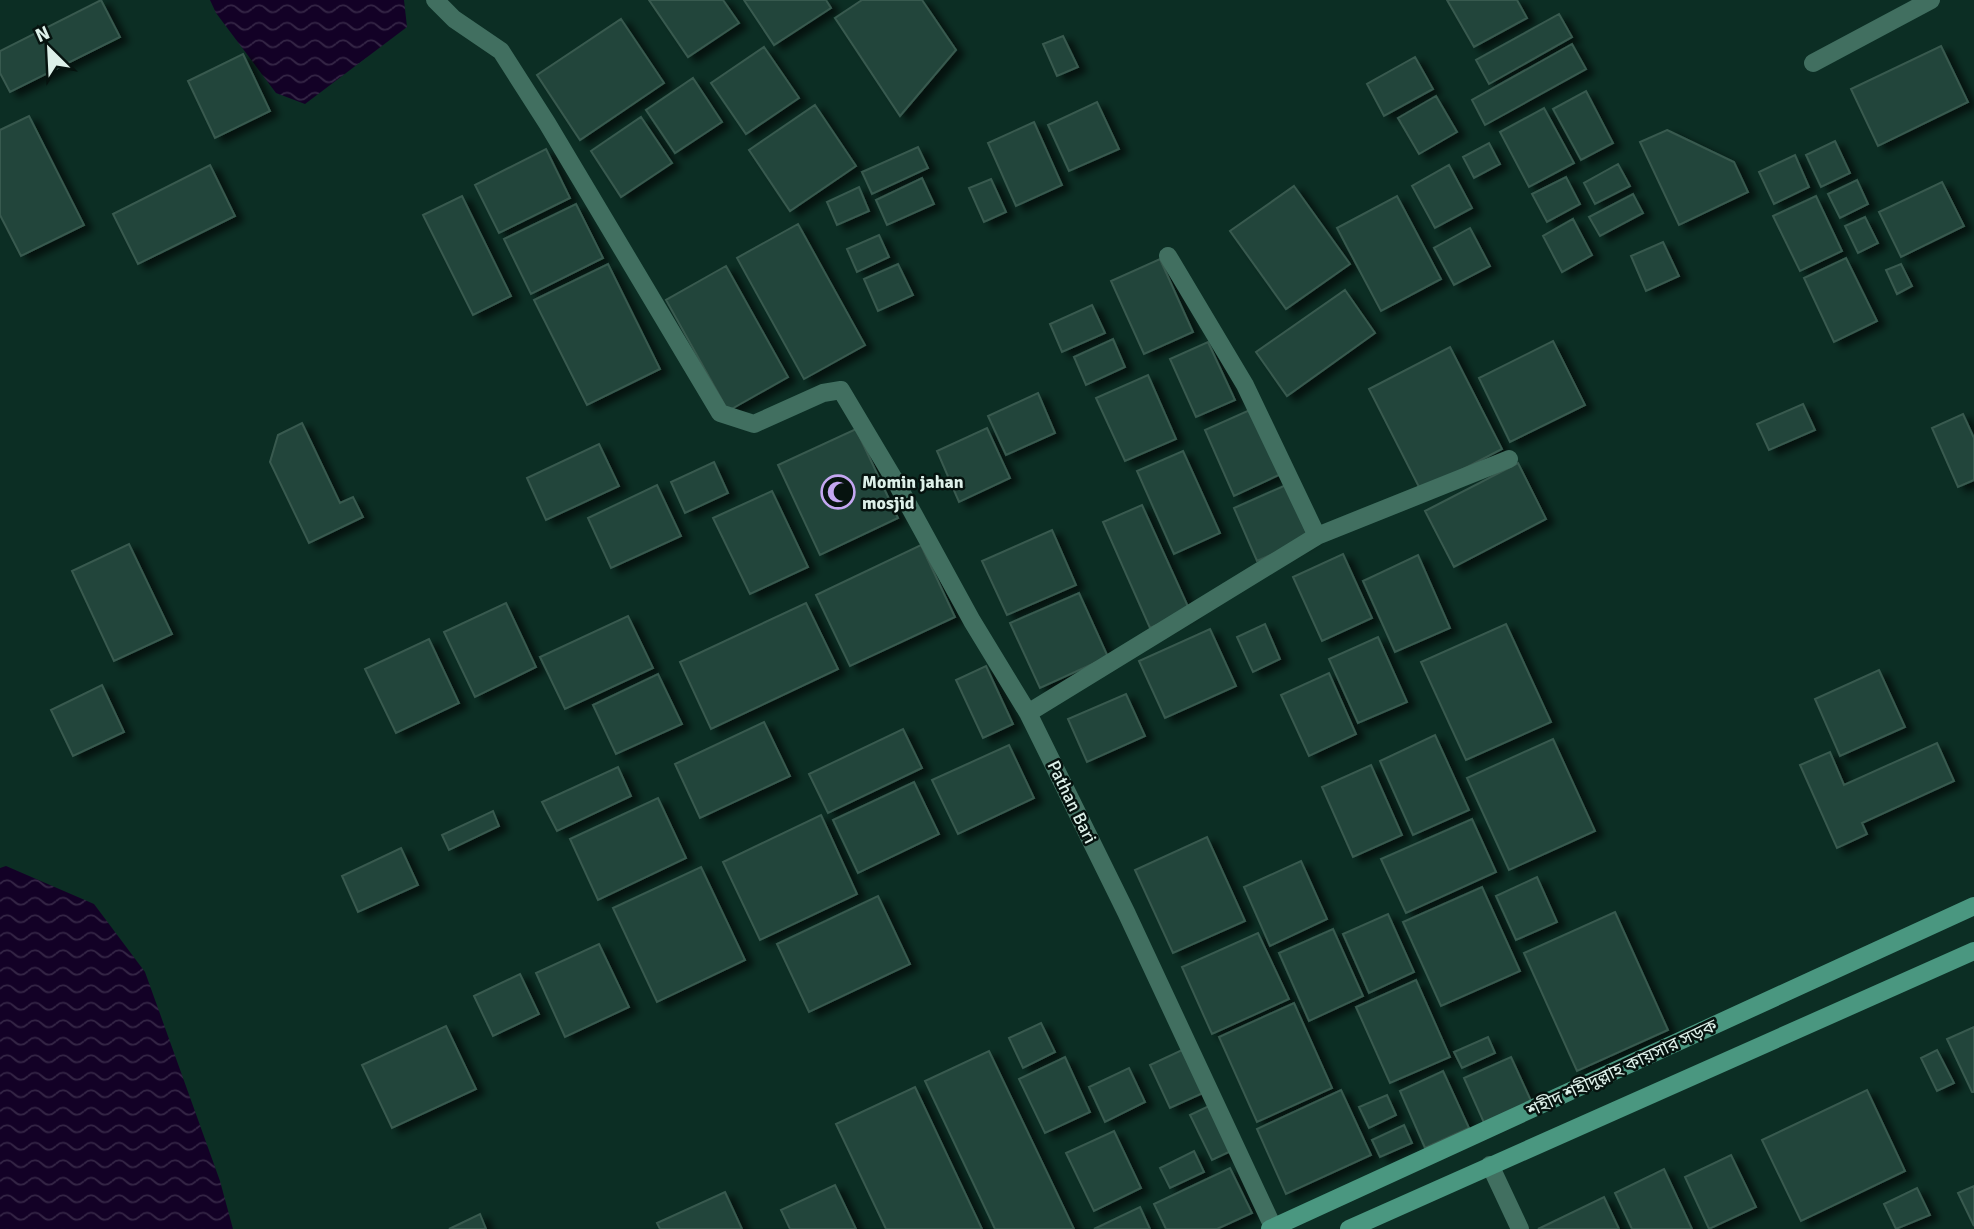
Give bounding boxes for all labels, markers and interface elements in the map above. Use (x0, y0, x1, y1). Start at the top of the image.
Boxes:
north arrow (14, 14, 84, 84)
text: N (32, 21, 53, 48)
place label: Momin jahan mosjid (862, 471, 964, 514)
mosque icon: Momin jahan mosjid (819, 473, 857, 511)
street label: Pathan Bari (1042, 757, 1102, 847)
street label: শহীদ শহীদুল্লাহ কায়সার সড়ক (1522, 1014, 1721, 1122)

